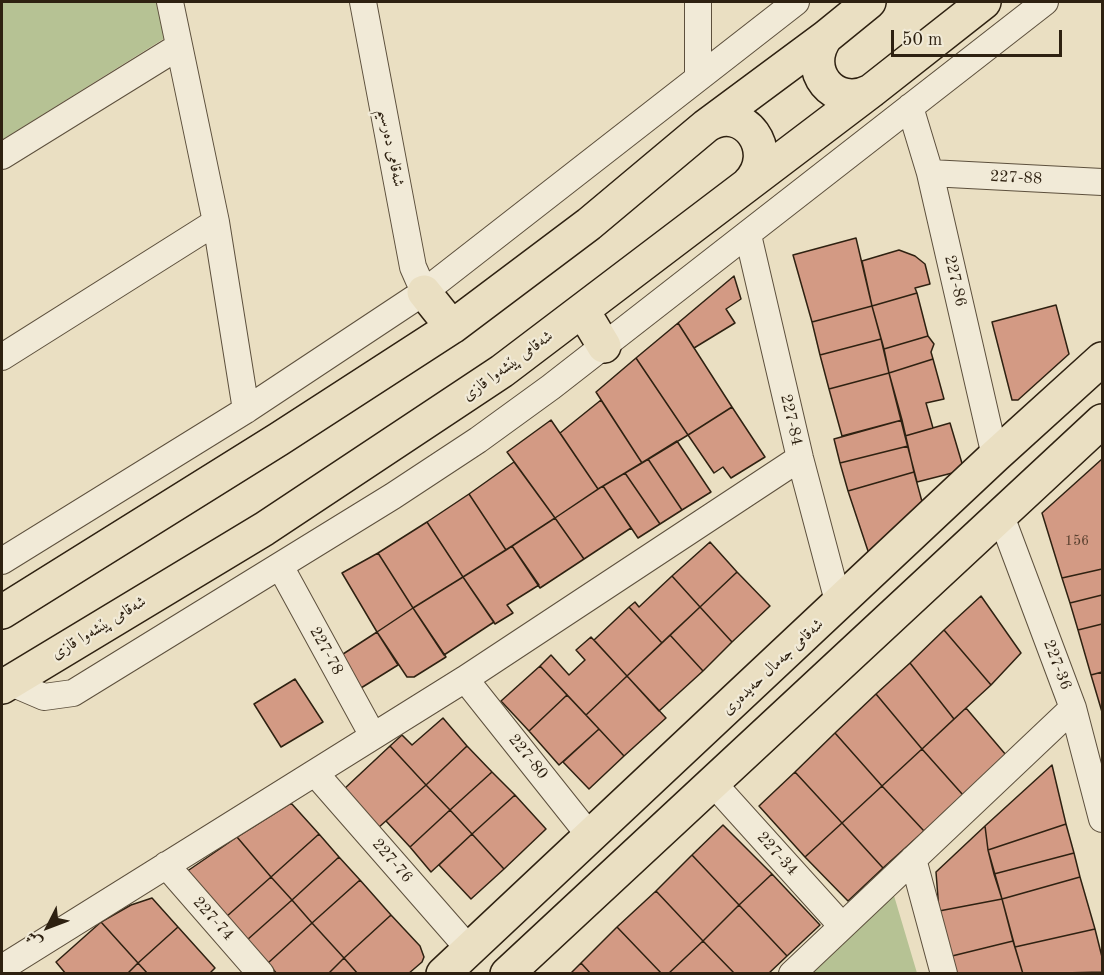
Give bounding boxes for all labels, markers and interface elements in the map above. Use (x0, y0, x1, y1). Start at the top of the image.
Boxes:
scale bar (894, 18, 1065, 56)
text: 50 m (902, 31, 942, 49)
street label: شەقامی دەرسیم (374, 107, 408, 189)
street label: 227-88 (989, 167, 1043, 189)
street label: 227-86 (940, 253, 970, 309)
street label: شەقامی پێشەوا قازی (459, 327, 557, 405)
street label: 227-84 (776, 392, 806, 448)
house number: 156 (1065, 533, 1089, 549)
street label: شەقامی پێشەوا قازی (48, 592, 150, 664)
street label: شەقامی جەمال حەیدەری (718, 615, 828, 719)
street label: 227-78 (305, 623, 347, 679)
street label: 227-36 (1039, 637, 1075, 693)
street label: 227-80 (504, 731, 552, 783)
street label: 227-34 (752, 828, 802, 880)
street label: 227-76 (368, 835, 416, 887)
street label: 227-74 (188, 893, 238, 945)
north arrow (18, 897, 78, 957)
text: ش (23, 928, 46, 950)

